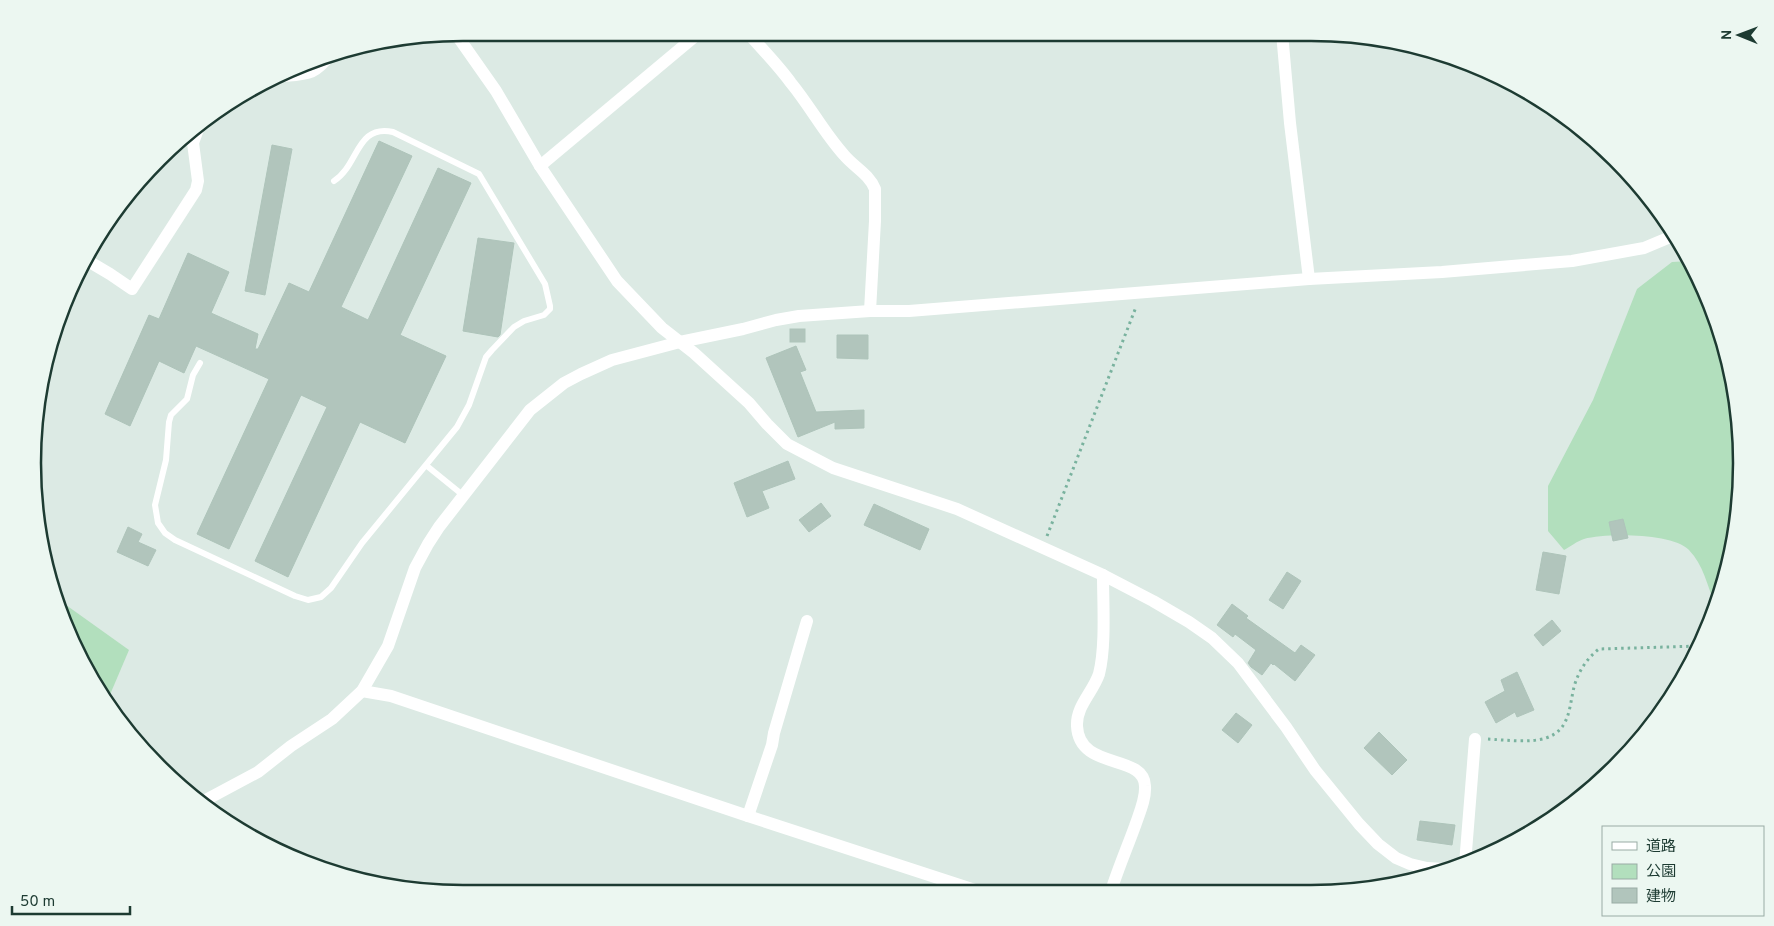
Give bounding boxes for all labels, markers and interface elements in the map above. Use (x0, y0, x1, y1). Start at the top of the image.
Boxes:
north arrow (1714, 10, 1764, 60)
text: N (1719, 30, 1736, 40)
legend (1602, 826, 1764, 916)
text: 道路 (1646, 838, 1676, 857)
text: 公園 (1646, 863, 1676, 882)
scale bar (12, 884, 130, 916)
text: 建物 (1646, 888, 1676, 907)
text: 50 m (20, 893, 55, 912)

